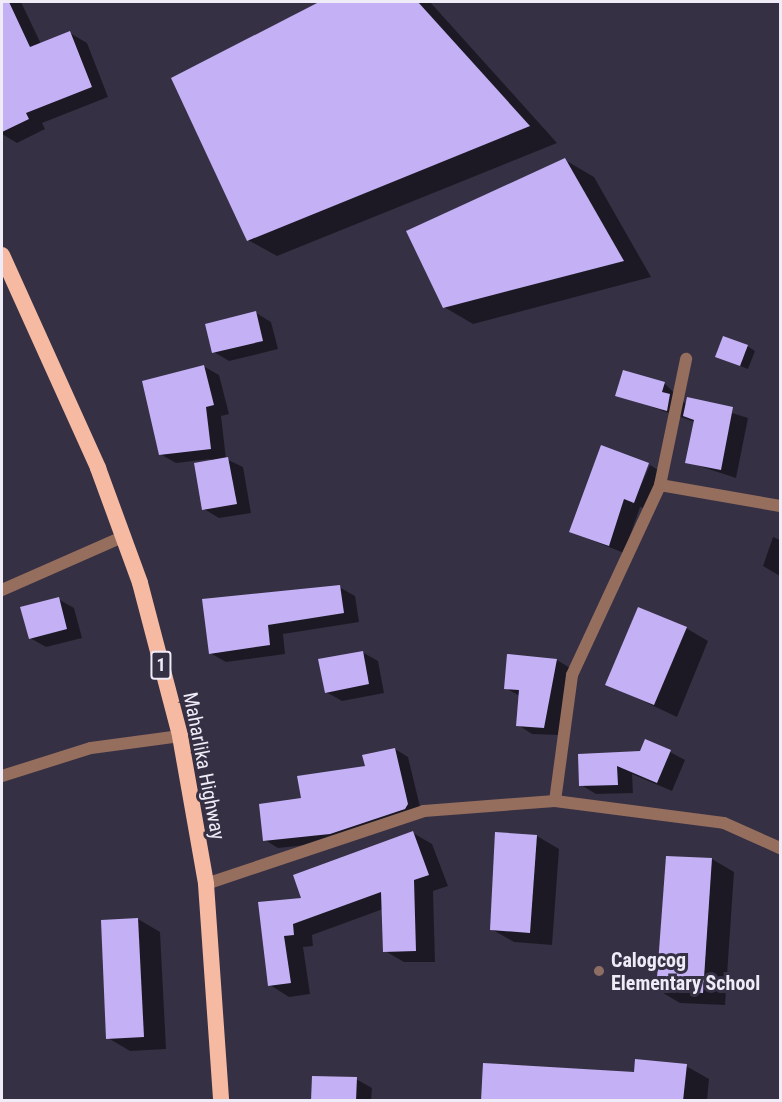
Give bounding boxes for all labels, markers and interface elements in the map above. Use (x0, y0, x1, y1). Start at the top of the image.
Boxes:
road number: 1 (149, 650, 173, 680)
street label: Maharlika Highway (178, 690, 230, 842)
place label: Calogcog Elementary School (611, 948, 760, 995)
marker: Calogcog Elementary School (592, 964, 606, 978)

